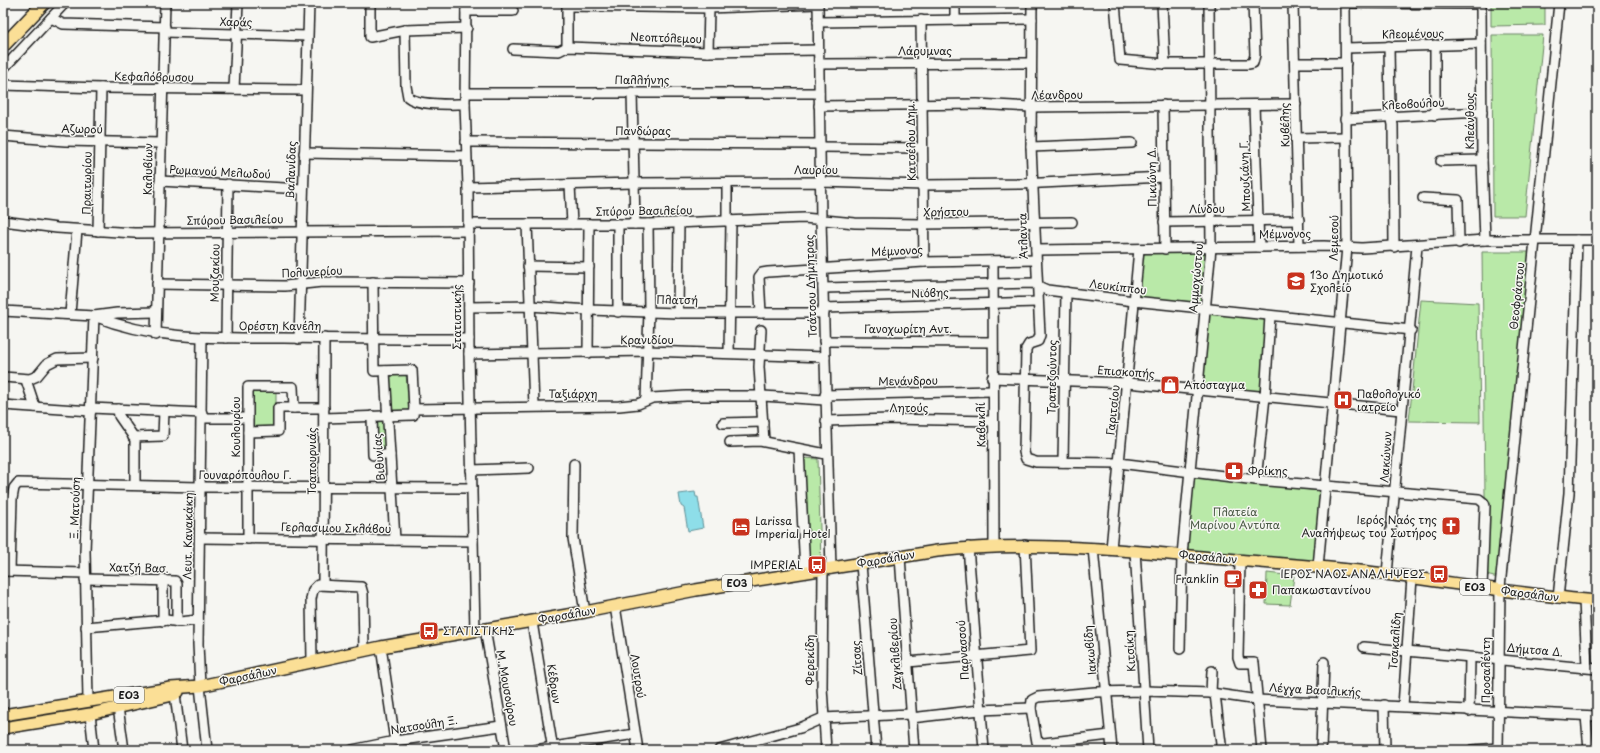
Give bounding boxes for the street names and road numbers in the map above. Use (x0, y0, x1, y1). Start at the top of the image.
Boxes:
street label: Χαράς (219, 12, 253, 31)
street label: Κλεομένους (1382, 24, 1445, 43)
street label: Νεοπτόλεμου (630, 28, 702, 47)
street label: Λάρυμνας (898, 42, 952, 59)
street label: Κεφαλόβρυσου (114, 67, 194, 86)
street label: Παλλήνης (614, 71, 670, 88)
street label: Λέανδρου (1031, 86, 1083, 103)
street label: Κλεάνθους (1461, 92, 1478, 149)
street label: Κλεοβούλου (1381, 93, 1445, 114)
street label: Κατσέλου Δημ. (901, 101, 920, 181)
street label: Κυβέλης (1276, 102, 1293, 148)
street label: Αζωρού (61, 120, 103, 137)
street label: Πανδώρας (615, 122, 671, 139)
street label: Βαλανίδας (281, 140, 300, 199)
street label: Μπουζιάνη Γ. (1235, 140, 1254, 212)
street label: Καλυβίων (139, 143, 156, 195)
street label: Πικιώνη Δ. (1142, 147, 1161, 207)
street label: Πραιτωρίου (77, 151, 96, 215)
street label: Ρωμανού Μελωδού (169, 160, 271, 183)
street label: Λαυρίου (794, 161, 838, 178)
street label: Λίνδου (1189, 200, 1225, 217)
street label: Σπύρου Βασιλείου (595, 201, 692, 220)
street label: Χρήστου (923, 203, 969, 220)
street label: Σπύρου Βασιλείου (186, 210, 283, 229)
street label: Άτλαντα (1013, 213, 1032, 259)
street label: Λεμεσού (1325, 215, 1342, 261)
street label: Μέμνονος (1259, 225, 1311, 242)
street label: Τσάτσου Δήμητρας (800, 234, 821, 338)
street label: Μέμνονος (871, 241, 924, 260)
street label: Μουζακίου (205, 243, 224, 302)
street label: Αμμοχώστου (1184, 243, 1207, 313)
street label: Πολυνερίου (281, 261, 343, 282)
street label: Θεοφράστου (1505, 261, 1528, 330)
street label: Λευκίππου (1089, 275, 1148, 298)
street label: Νιόβης (911, 283, 949, 302)
street label: Στατιστικής (448, 284, 465, 350)
street label: Πλατσή (656, 291, 698, 308)
street label: Ορέστη Κανέλη (239, 317, 321, 334)
street label: Γανοχωρίτη Αντ. (864, 320, 952, 337)
street label: Κρανιδίου (620, 331, 674, 348)
street label: Τραπεζούντος (1042, 339, 1061, 414)
street label: Επισκοπής (1097, 361, 1156, 382)
street label: Μενάνδρου (878, 371, 938, 390)
street label: Γαριτσίου (1101, 384, 1124, 436)
street label: Ταξιάρχη (548, 385, 598, 402)
street label: Κουλουρίου (227, 397, 244, 457)
street label: Λητούς (890, 399, 929, 416)
street label: Καβακλί (972, 402, 989, 448)
street label: Τσαπουρνιάς (303, 427, 320, 495)
street label: Λακώνων (1375, 431, 1396, 483)
street label: Βιθυνίας (368, 432, 389, 481)
street label: Γουναρόπουλου Γ. (198, 466, 292, 483)
street label: Ξ. Ματούση (65, 476, 84, 539)
street label: Λευτ. Κανακάκη (178, 492, 197, 580)
street label: Γερλασιμου Σκλάβου (281, 518, 391, 537)
street label: Φαρσάλων (856, 545, 916, 572)
street label: Φαρσάλων (1178, 545, 1238, 568)
street label: Χατζή Βασ. (109, 558, 169, 577)
road number: ΕΟ3 (722, 575, 752, 591)
road number: ΕΟ3 (1460, 579, 1490, 595)
street label: Φαρσάλων (1500, 581, 1560, 606)
street label: Φαρσάλων (537, 601, 597, 628)
street label: Τσακαλίδη (1384, 611, 1405, 670)
street label: Ζαγκλιβερίου (883, 617, 906, 691)
street label: Παρνασσού (952, 619, 973, 681)
street label: Ιακωβίδη (1079, 625, 1100, 676)
street label: Κιτσίκη (1120, 630, 1139, 672)
street label: Φερεκίδη (801, 635, 818, 685)
street label: Προσαλέντη (1477, 637, 1494, 703)
street label: Ζίτσας (847, 639, 866, 676)
street label: Δήμτσα Δ. (1506, 639, 1564, 660)
street label: Μ. Μουσούρου (492, 648, 523, 727)
street label: Λουτρού (627, 652, 650, 699)
street label: Φαρσάλων (217, 661, 278, 690)
street label: Κέδρων (543, 663, 566, 705)
street label: Λέγγα Βασιλικής (1269, 679, 1362, 700)
road number: ΕΟ3 (114, 687, 144, 703)
street label: Νατσούλη Ξ. (389, 711, 459, 738)

